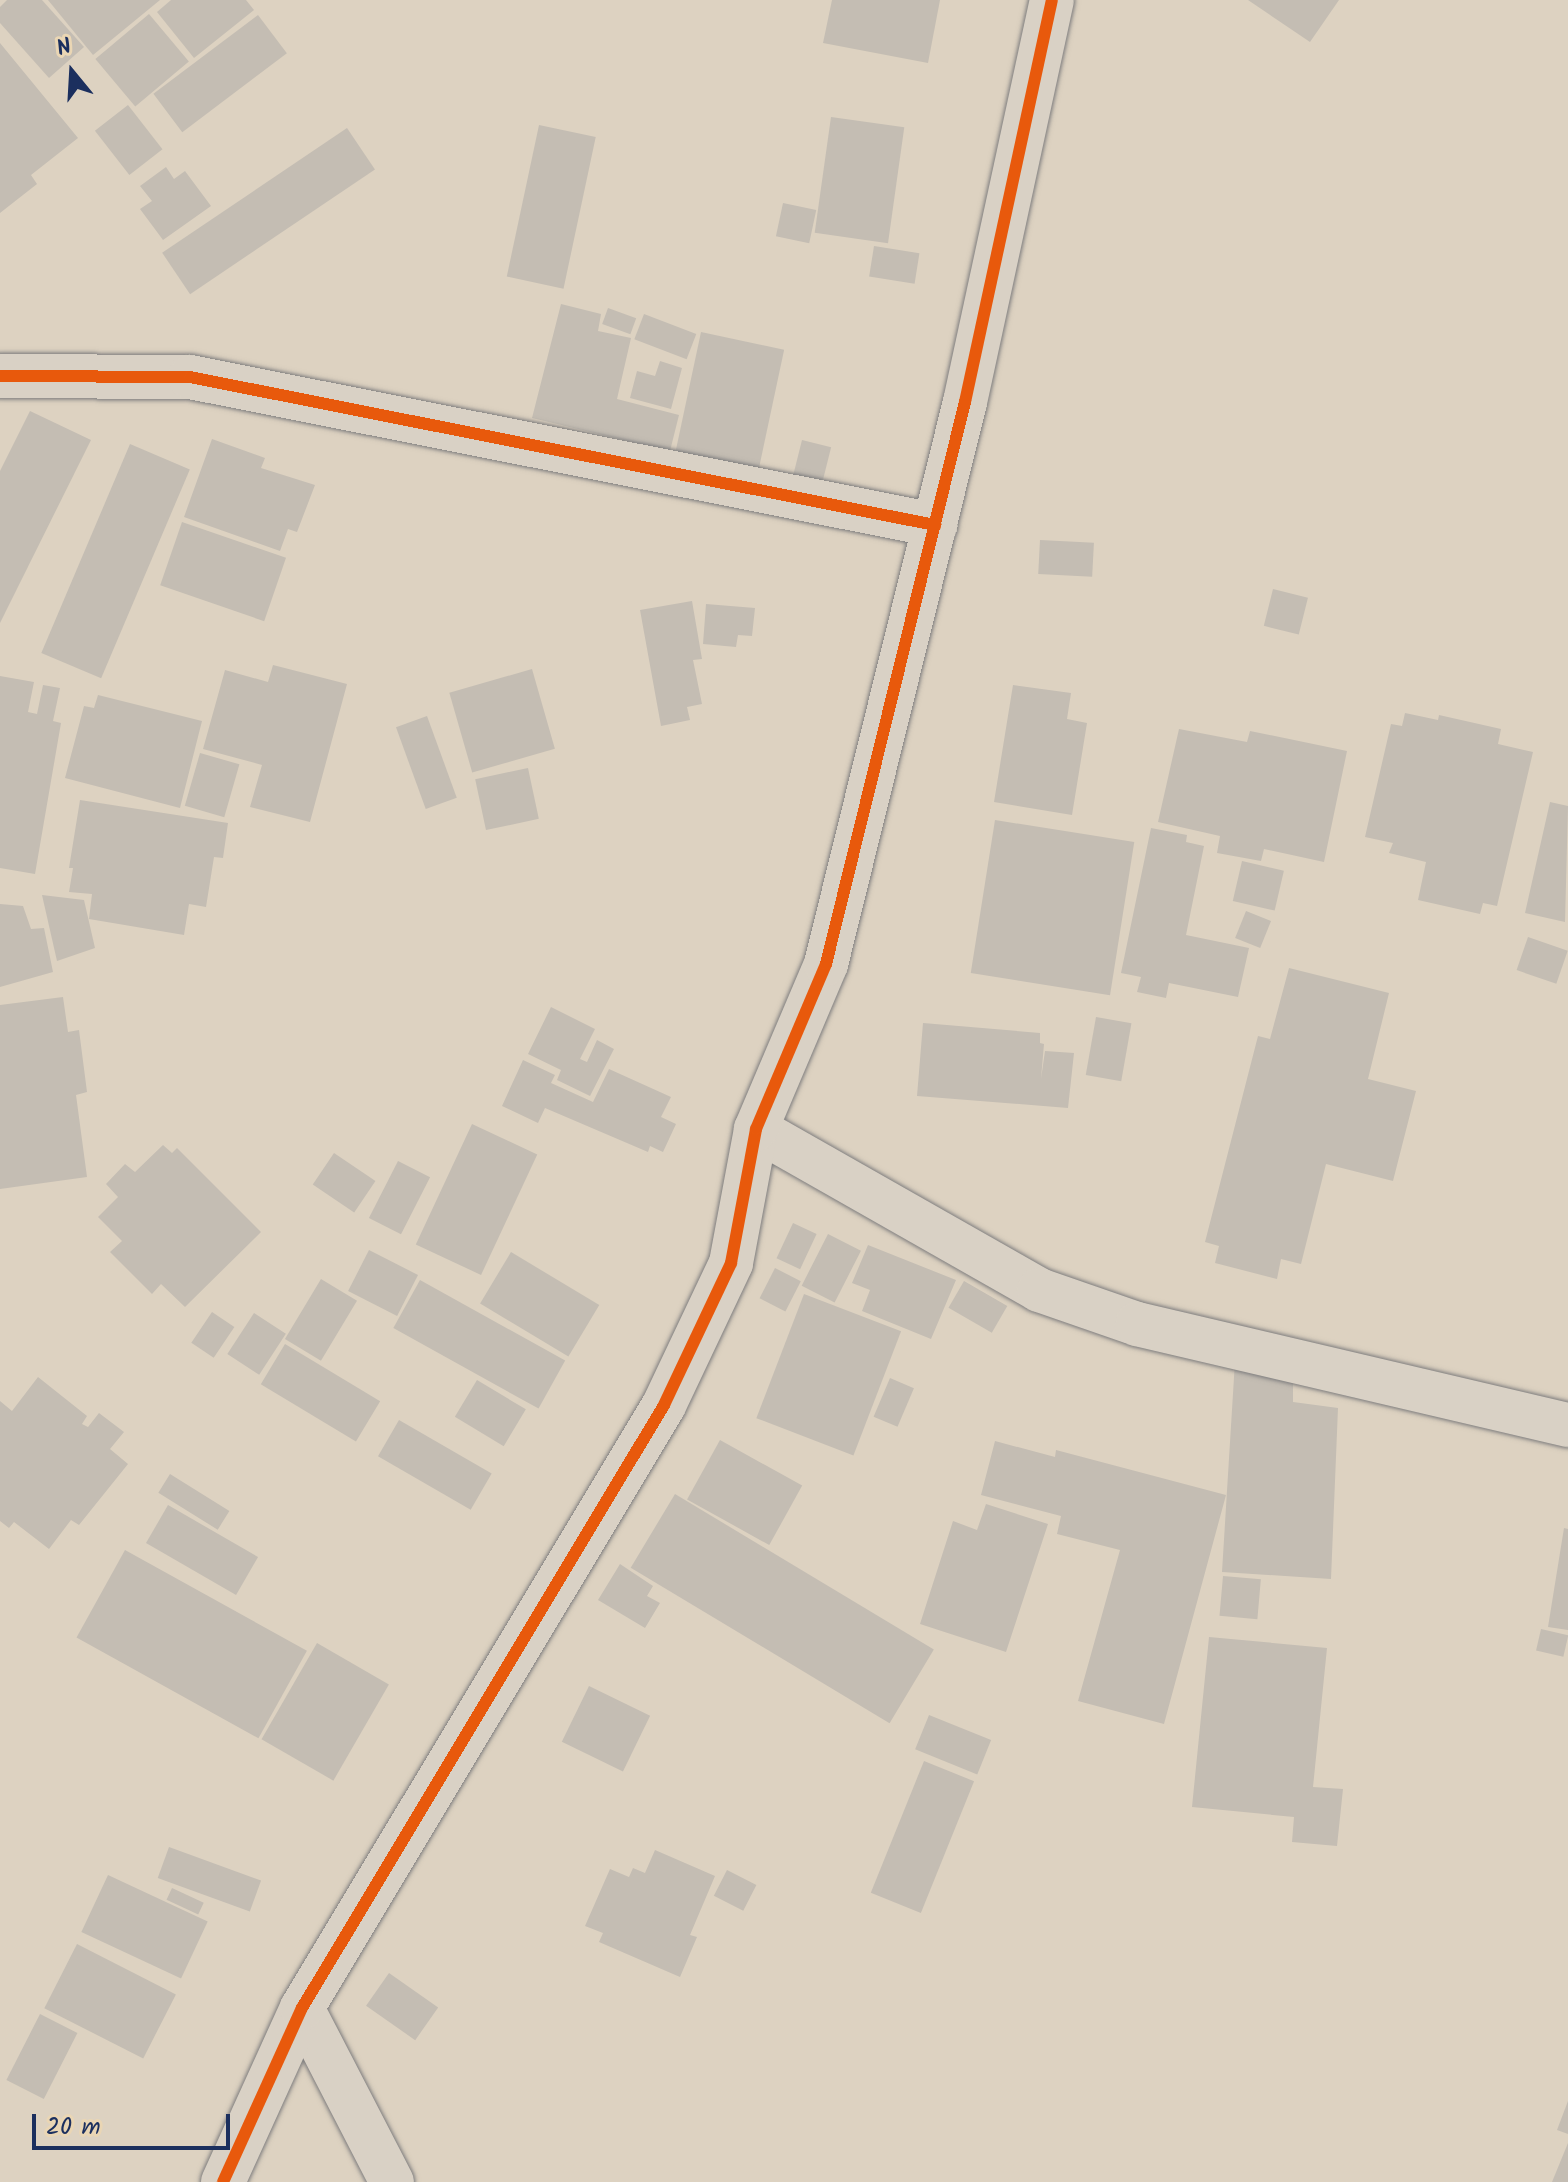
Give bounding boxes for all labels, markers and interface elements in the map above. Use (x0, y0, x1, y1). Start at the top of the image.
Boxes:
text: N (52, 30, 76, 67)
north arrow (32, 32, 112, 112)
scale bar (36, 2098, 234, 2148)
text: 20 m (46, 2108, 101, 2147)

